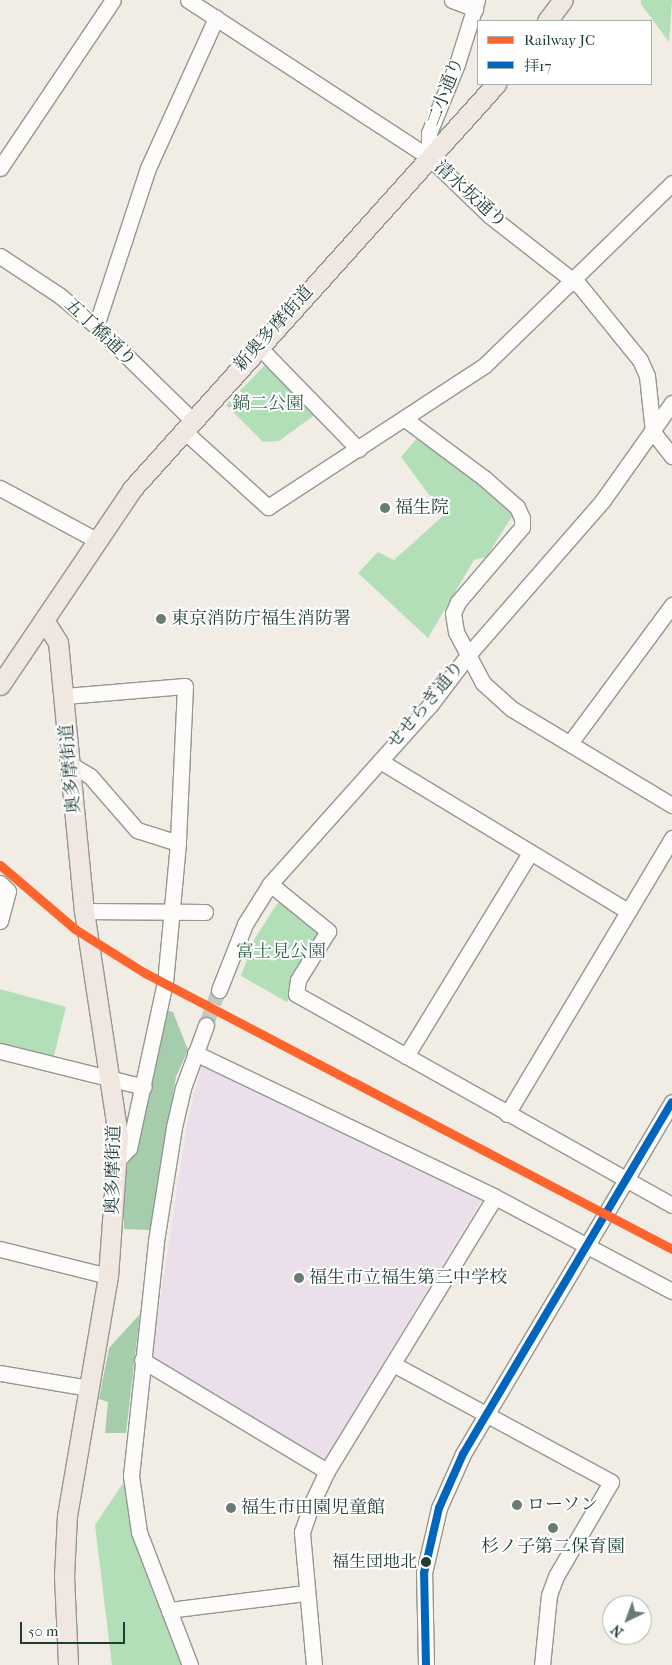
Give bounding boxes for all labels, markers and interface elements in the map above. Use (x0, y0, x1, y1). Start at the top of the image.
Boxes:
legend (477, 20, 652, 85)
text: Railway JC (524, 31, 595, 49)
street label: 二小通り (423, 55, 469, 129)
text: 拝17 (524, 57, 552, 75)
street label: 清水坂通り (429, 157, 511, 233)
street label: 新奥多摩街道 (230, 282, 318, 376)
street label: 五丁橋通り (60, 294, 140, 372)
park label: 鍋二公園 (232, 393, 304, 415)
place label: 福生院 (395, 497, 449, 519)
marker: 福生院 (379, 502, 391, 514)
place label: 東京消防庁福生消防署 (171, 608, 351, 630)
marker: 東京消防庁福生消防署 (155, 613, 167, 625)
street label: せせらぎ通り (383, 657, 469, 753)
street label: 奥多摩街道 (56, 723, 86, 815)
park label: 富士見公園 (236, 941, 326, 963)
street label: 奥多摩街道 (102, 1125, 126, 1215)
place label: 福生市立福生第三中学校 (309, 1267, 507, 1289)
marker: 福生市立福生第三中学校 (293, 1272, 305, 1284)
place label: ローソン (527, 1494, 599, 1516)
place label: 福生市田園児童館 (241, 1497, 385, 1519)
marker: ローソン (511, 1499, 523, 1511)
marker: 福生市田園児童館 (225, 1502, 237, 1514)
marker: 杉ノ子第二保育園 (547, 1522, 559, 1534)
place label: 杉ノ子第二保育園 (481, 1536, 625, 1558)
place label: 福生団地北 (332, 1552, 417, 1572)
marker: 福生団地北 (421, 1557, 431, 1567)
north arrow (602, 1595, 652, 1645)
scale bar (22, 1612, 128, 1644)
text: N (608, 1621, 627, 1641)
text: 50 m (28, 1622, 58, 1640)

